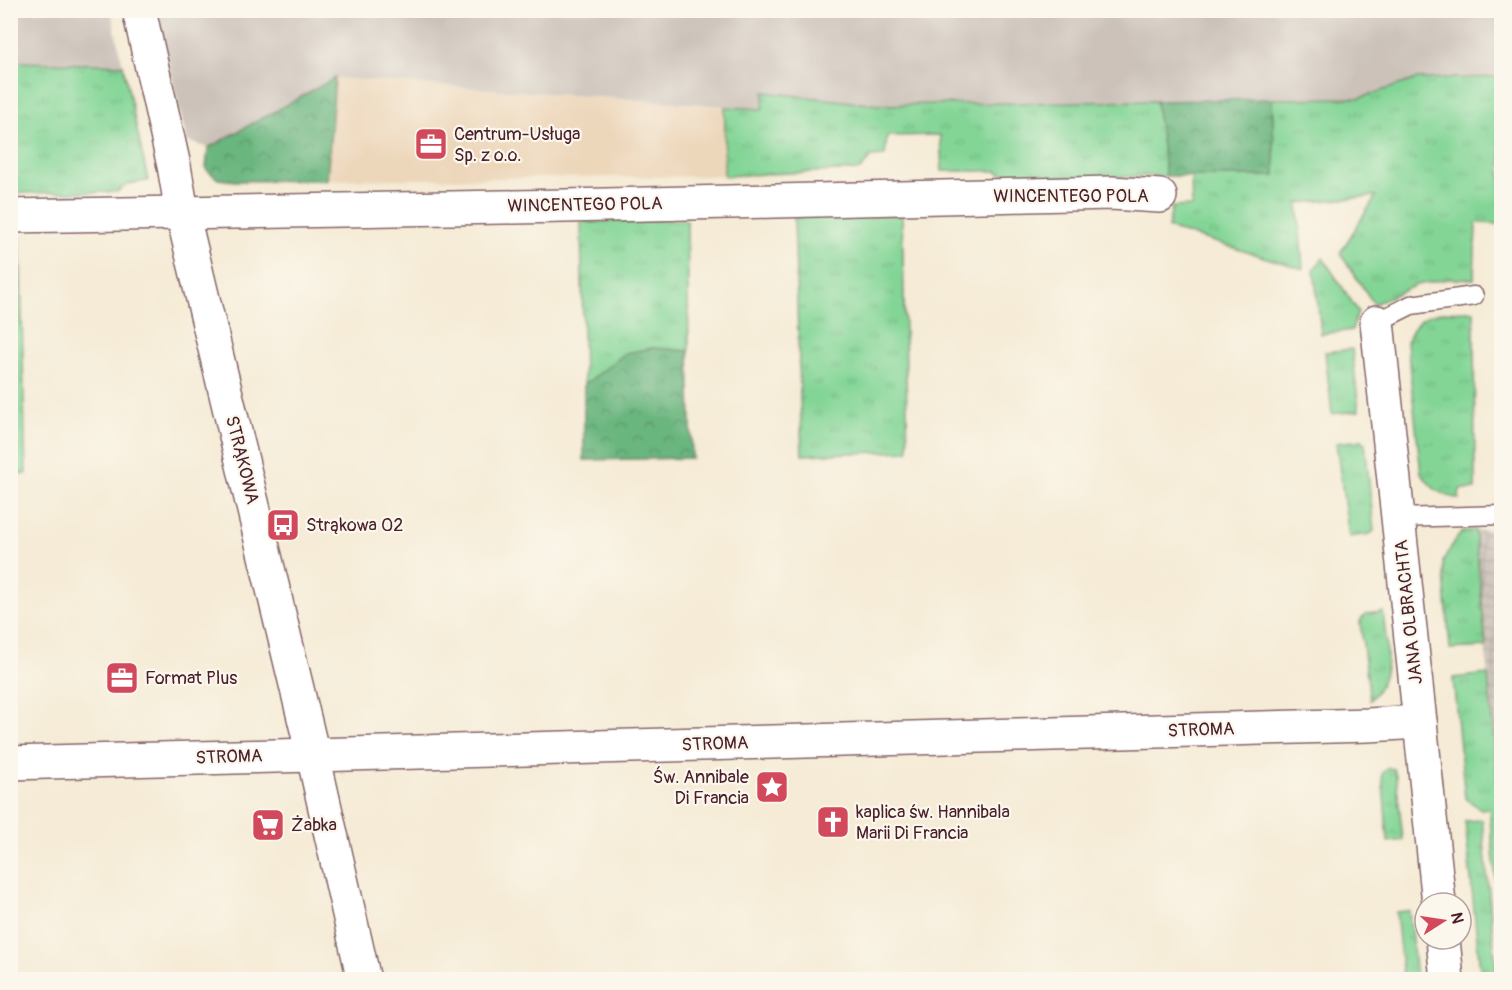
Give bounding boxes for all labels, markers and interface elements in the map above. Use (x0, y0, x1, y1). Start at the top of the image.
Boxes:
place label: Centrum-Usługa Sp. z o.o. (454, 123, 580, 167)
office icon: Centrum-Usługa Sp. z o.o. (413, 126, 449, 162)
street label: WINCENTEGO POLA (993, 185, 1149, 208)
street label: WINCENTEGO POLA (507, 192, 663, 218)
street label: STRĄKOWA (220, 413, 264, 507)
bus stop icon: Strąkowa 02 (265, 507, 301, 543)
place label: Strąkowa 02 (306, 514, 403, 537)
street label: JANA OLBRACHTA (1390, 538, 1428, 686)
office icon: Format Plus (104, 660, 140, 696)
place label: Format Plus (145, 667, 237, 690)
street label: STROMA (1167, 717, 1235, 743)
street label: STROMA (681, 731, 749, 757)
street label: STROMA (195, 744, 263, 770)
place label: Św. Annibale Di Francia (653, 766, 749, 810)
place icon: Św. Annibale Di Francia (754, 769, 790, 805)
place label: kaplica św. Hannibala Marii Di Francia (856, 801, 1010, 845)
church icon: kaplica św. Hannibala Marii Di Francia (815, 804, 851, 840)
supermarket icon: Żabka (250, 807, 286, 843)
place label: Żabka (291, 814, 337, 837)
north arrow (1413, 891, 1473, 951)
text: N (1446, 911, 1468, 926)

